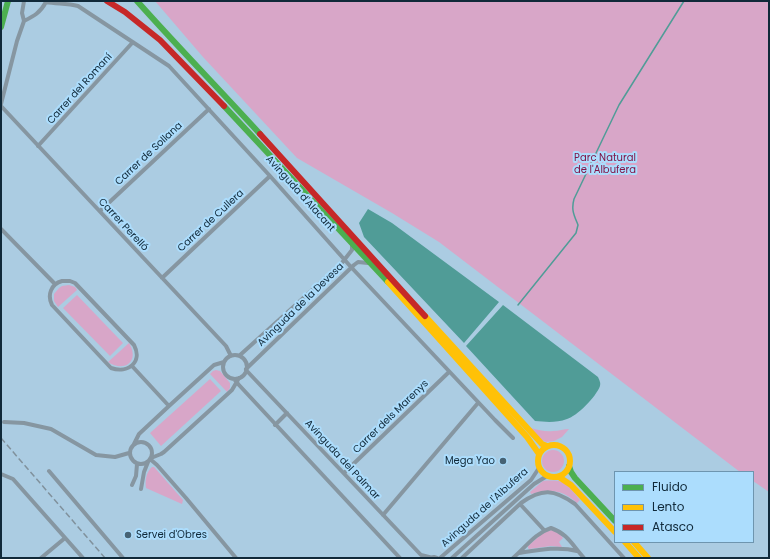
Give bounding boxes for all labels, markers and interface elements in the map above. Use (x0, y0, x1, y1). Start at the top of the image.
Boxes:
street label: Carrer del Romaní (45, 51, 115, 127)
street label: Carrer de Sollana (113, 120, 185, 188)
park label: Parc Natural de l'Albufera (574, 152, 636, 176)
street label: Avinguda d'Alacant (263, 154, 337, 234)
street label: Carrer de Cullera (175, 187, 247, 255)
street label: Carrer Perelló (95, 196, 151, 254)
street label: Avinguda de la Devesa (255, 261, 347, 349)
street label: Carrer dels Marenys (351, 378, 431, 456)
street label: Avinguda del Palmar (302, 418, 382, 502)
place label: Mega Yao (445, 455, 495, 467)
marker: Mega Yao (498, 456, 508, 466)
street label: Avinguda de l'Albufera (439, 466, 531, 550)
legend (614, 471, 754, 543)
text: Fluido (652, 478, 687, 495)
text: Lento (652, 498, 684, 515)
text: Atasco (652, 518, 694, 535)
place label: Servei d'Obres (136, 529, 207, 541)
marker: Servei d'Obres (123, 530, 133, 540)

